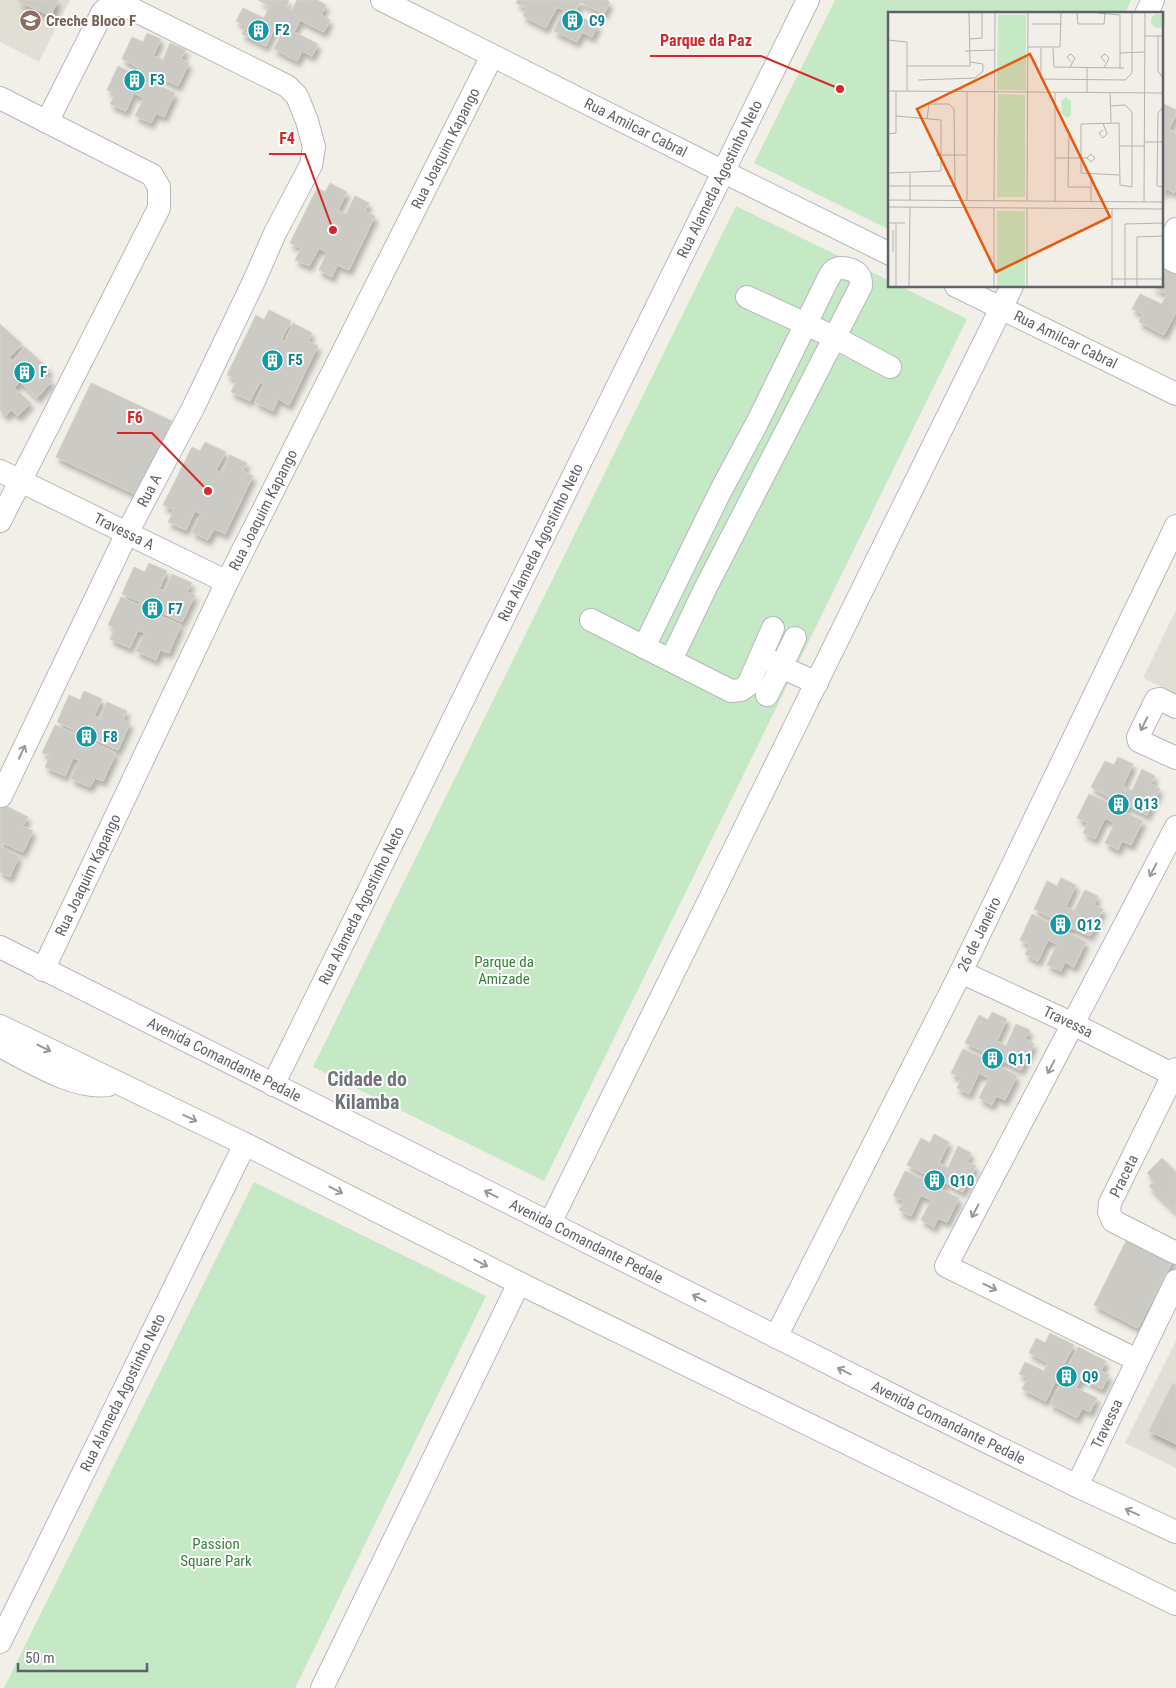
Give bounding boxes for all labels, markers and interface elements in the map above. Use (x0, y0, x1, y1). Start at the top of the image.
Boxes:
school or university icon: Creche Bloco F (18, 9, 42, 33)
building icon: C9 (561, 9, 585, 33)
place label: Creche Bloco F (46, 12, 136, 30)
place label: C9 (589, 12, 605, 30)
inset map (888, 12, 1164, 288)
building icon: F2 (247, 18, 271, 42)
place label: F2 (275, 21, 290, 39)
callout: Parque da Paz (650, 25, 761, 56)
text: Parque da Paz (660, 31, 752, 50)
building icon: F3 (122, 68, 146, 92)
place label: F3 (150, 71, 165, 89)
street label: Rua Joaquim Kapango (408, 85, 483, 212)
street label: Rua Amilcar Cabral (581, 94, 690, 161)
street label: Rua Alameda Agostinho Neto (673, 97, 766, 261)
callout: F4 (269, 123, 305, 154)
text: F4 (279, 129, 295, 148)
street label: Rua Amilcar Cabral (1011, 307, 1120, 373)
building icon: F5 (260, 348, 284, 372)
place label: F5 (288, 351, 303, 369)
building icon: F (12, 360, 36, 384)
place label: F (40, 363, 47, 381)
callout: F6 (117, 402, 152, 433)
text: F6 (127, 408, 143, 427)
street label: Rua Joaquim Kapango (225, 447, 301, 573)
street label: Rua Alameda Agostinho Neto (494, 461, 587, 624)
street label: Rua A (133, 471, 166, 510)
street label: Travessa A (91, 509, 157, 554)
building icon: F7 (140, 597, 164, 621)
place label: F7 (168, 600, 183, 618)
one-way arrow (1139, 716, 1148, 731)
building icon: F8 (75, 725, 99, 749)
place label: F8 (103, 728, 118, 746)
one-way arrow (18, 745, 27, 760)
building icon: Q13 (1106, 792, 1130, 816)
place label: Q13 (1134, 795, 1158, 813)
street label: Rua Joaquim Kapango (51, 811, 125, 939)
street label: Rua Alameda Agostinho Neto (315, 824, 408, 987)
one-way arrow (1148, 862, 1157, 877)
street label: 26 de Janeiro (954, 894, 1005, 974)
building icon: Q12 (1049, 913, 1073, 937)
place label: Q12 (1077, 916, 1101, 934)
park label: Parque da Amizade (474, 953, 534, 988)
street label: Travessa (1040, 1002, 1096, 1041)
street label: Avenida Comandante Pedale (145, 1014, 304, 1106)
one-way arrow (36, 1043, 51, 1053)
building icon: Q11 (980, 1047, 1004, 1071)
place label: Q11 (1008, 1050, 1032, 1068)
one-way arrow (1045, 1059, 1055, 1073)
district label: Cidade do Kilamba (327, 1067, 407, 1114)
one-way arrow (182, 1114, 197, 1123)
street label: Praceta (1106, 1152, 1142, 1200)
building icon: Q10 (922, 1169, 946, 1193)
place label: Q10 (950, 1172, 974, 1190)
one-way arrow (328, 1186, 343, 1195)
one-way arrow (484, 1189, 499, 1198)
street label: Avenida Comandante Pedale (506, 1195, 666, 1287)
one-way arrow (970, 1203, 980, 1218)
one-way arrow (473, 1259, 488, 1268)
one-way arrow (982, 1283, 997, 1292)
one-way arrow (692, 1293, 707, 1302)
street label: Rua Alameda Agostinho Neto (76, 1311, 169, 1474)
building icon: Q9 (1054, 1365, 1078, 1389)
one-way arrow (837, 1366, 852, 1375)
place label: Q9 (1082, 1368, 1099, 1386)
street label: Avenida Comandante Pedale (868, 1377, 1028, 1468)
street label: Travessa (1087, 1396, 1127, 1452)
one-way arrow (1125, 1506, 1140, 1516)
park label: Passion Square Park (180, 1535, 252, 1570)
scale bar (18, 1640, 146, 1672)
text: 50 m (25, 1649, 55, 1667)

